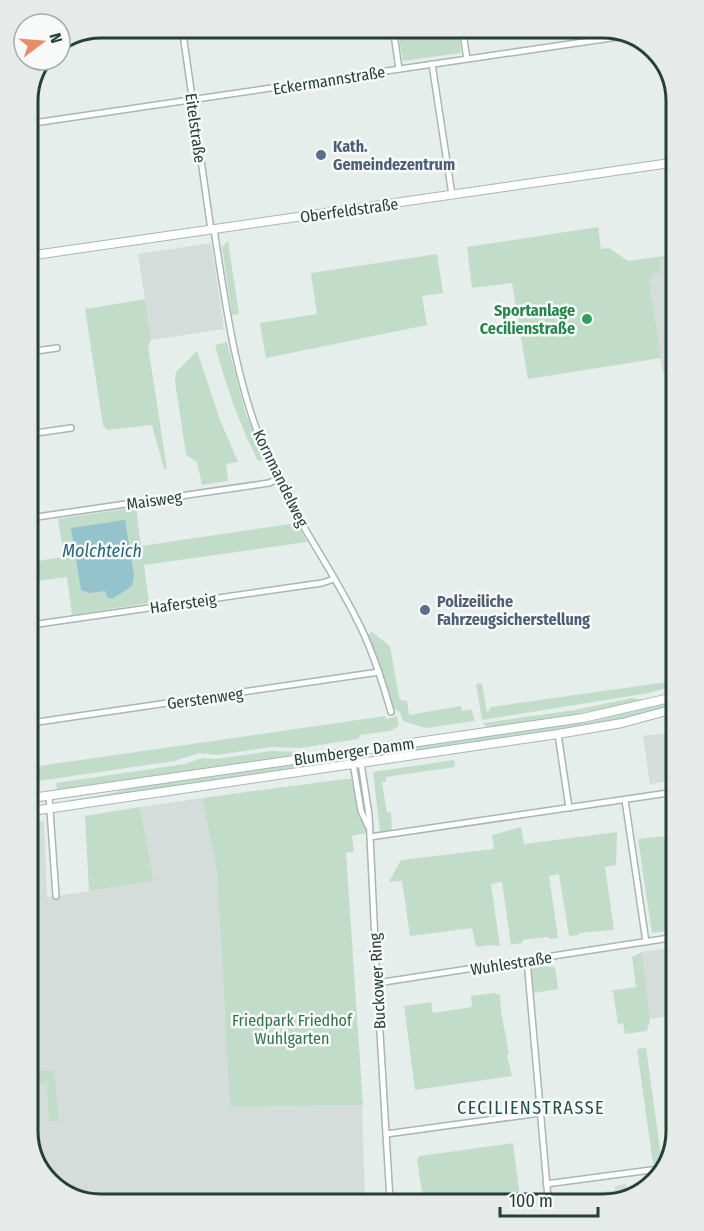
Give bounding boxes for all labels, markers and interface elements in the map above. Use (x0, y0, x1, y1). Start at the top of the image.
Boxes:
north arrow (12, 12, 72, 72)
text: N (45, 31, 66, 45)
street label: Eckermannstraße (272, 62, 387, 99)
street label: Eitelstraße (181, 92, 210, 164)
place label: Kath. Gemeindezentrum (333, 137, 455, 174)
marker: Kath. Gemeindezentrum (314, 148, 328, 162)
street label: Oberfeldstraße (299, 194, 399, 227)
place label: Sportanlage Cecilienstraße (480, 301, 575, 338)
marker: Sportanlage Cecilienstraße (580, 312, 594, 326)
street label: Kornmandelweg (249, 426, 313, 530)
street label: Maisweg (125, 487, 184, 514)
water label: Molchteich (62, 540, 142, 562)
street label: Hafersteig (149, 589, 218, 618)
place label: Polizeiliche Fahrzeugsicherstellung (437, 592, 590, 629)
marker: Polizeiliche Fahrzeugsicherstellung (418, 603, 432, 617)
street label: Gerstenweg (166, 684, 245, 713)
street label: Blumberger Damm (293, 734, 416, 769)
street label: Buckower Ring (365, 932, 390, 1029)
street label: Wuhlestraße (469, 948, 553, 979)
park label: Friedpark Friedhof Wuhlgarten (232, 1011, 353, 1048)
district label: CECILIENSTRASSE (457, 1097, 605, 1119)
scale bar (500, 1180, 598, 1218)
text: 100 m (509, 1190, 553, 1212)

